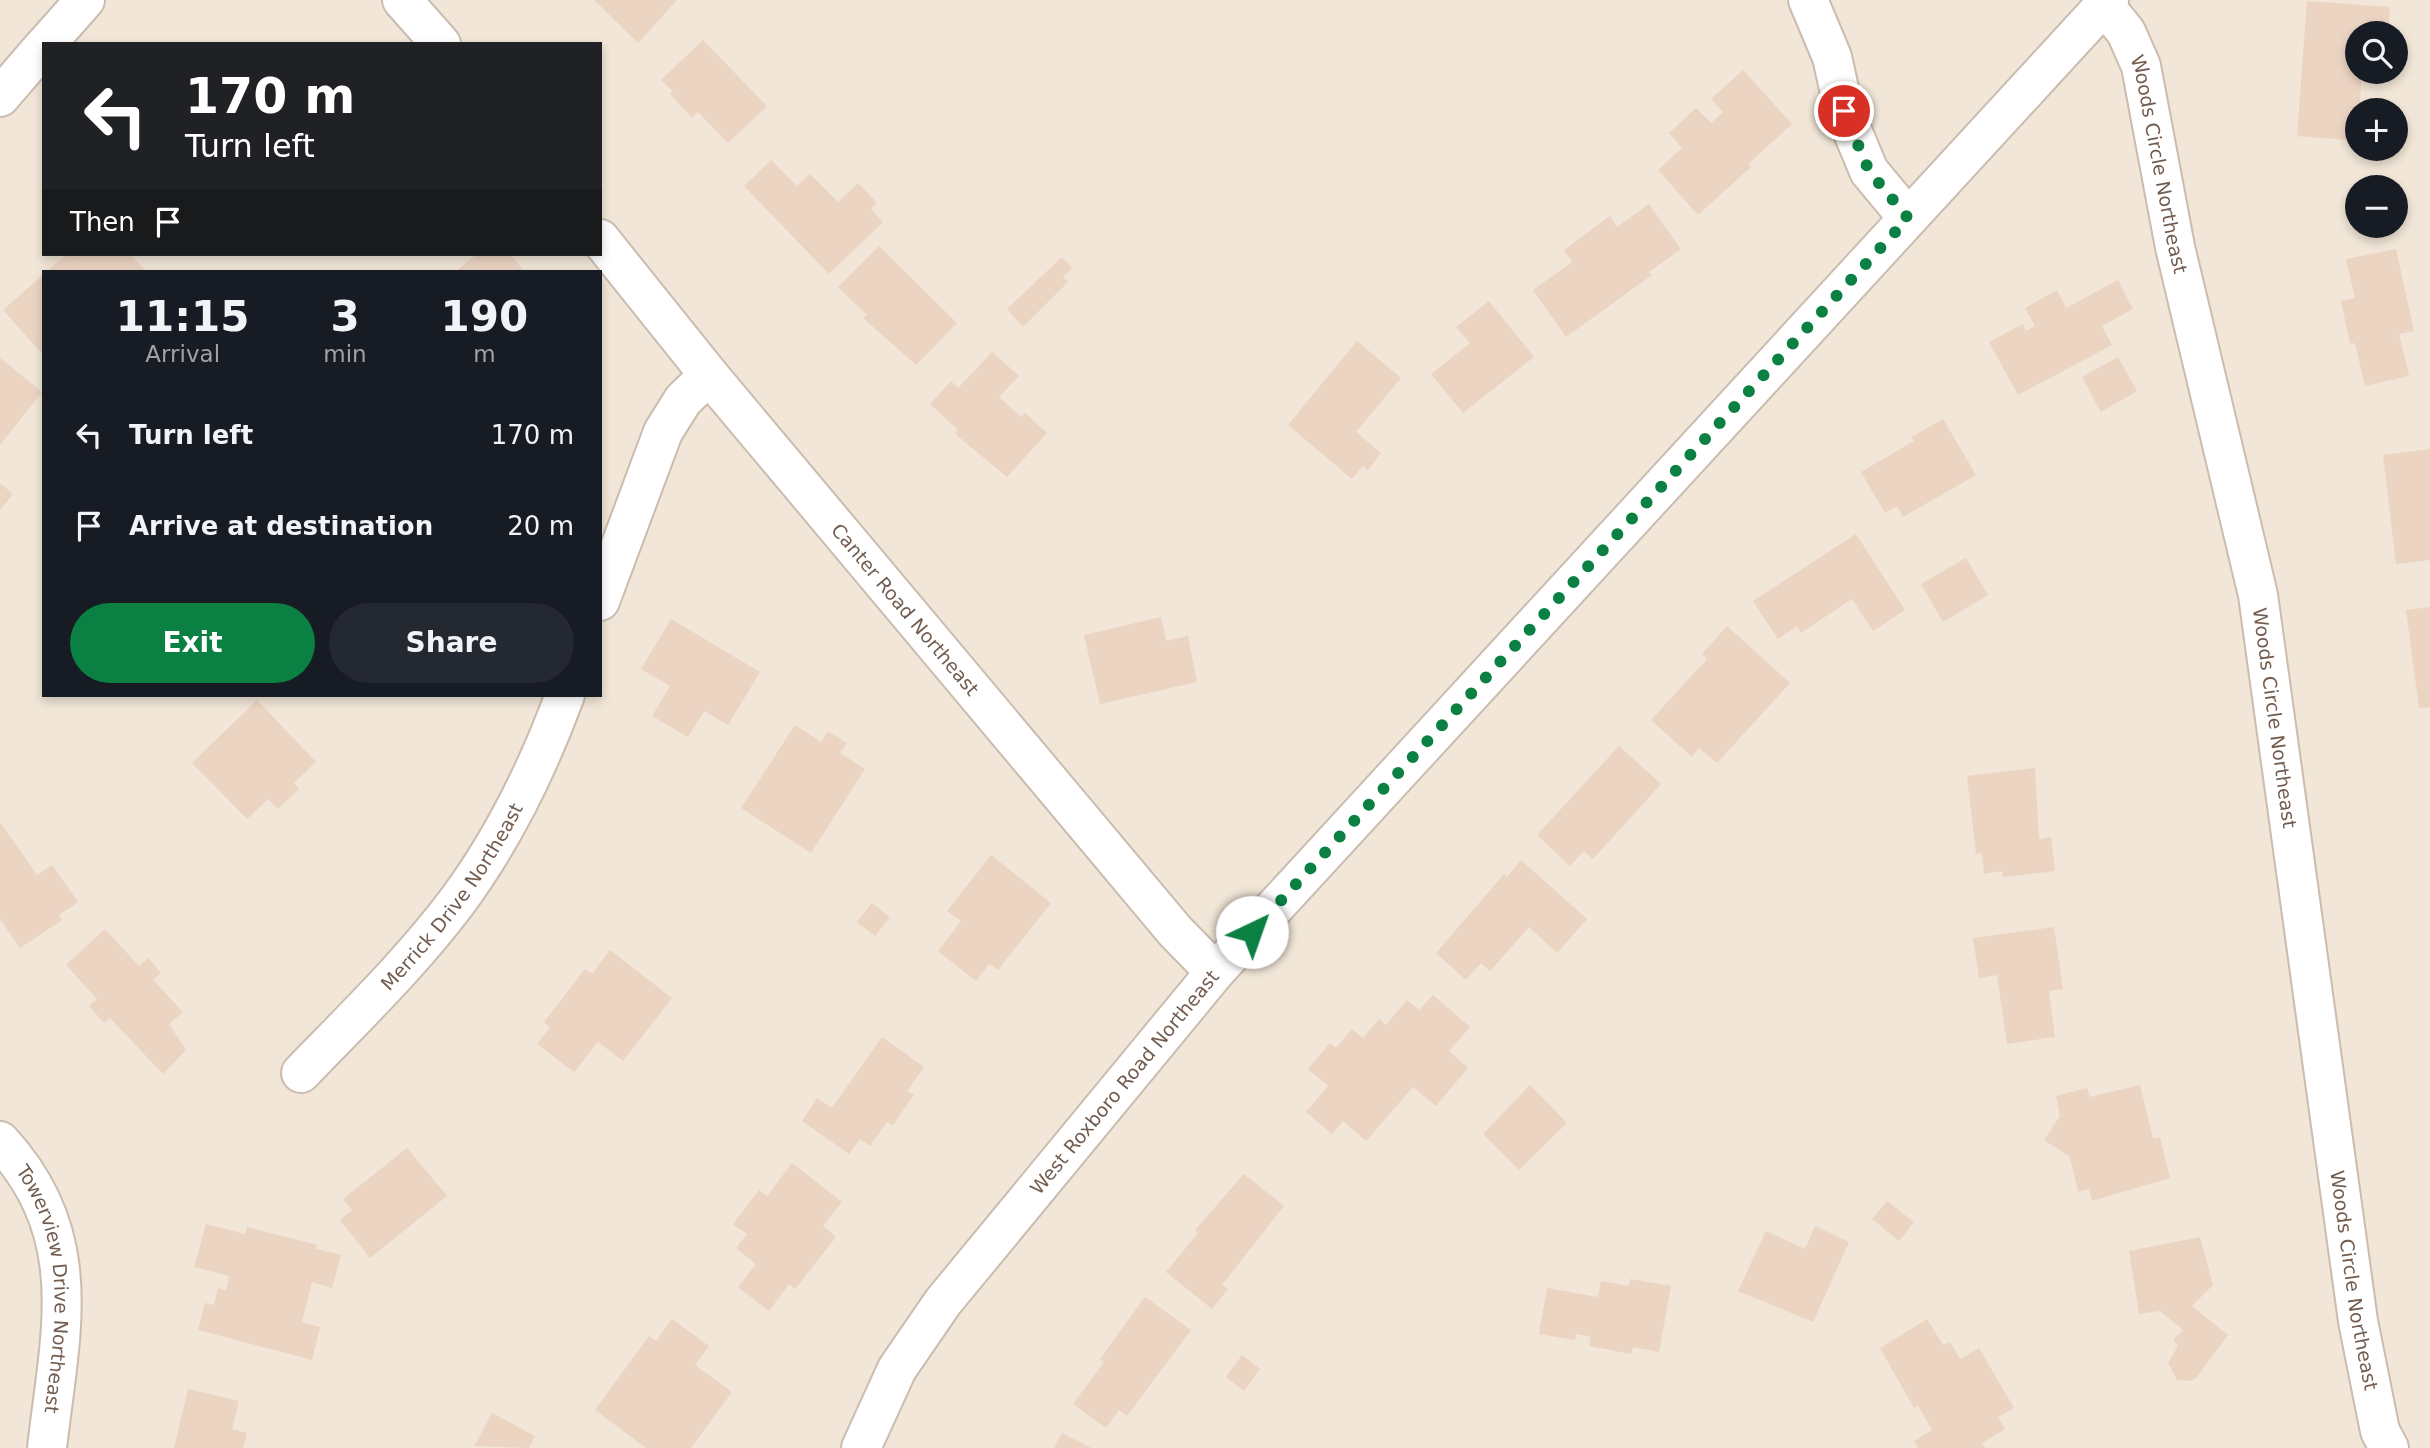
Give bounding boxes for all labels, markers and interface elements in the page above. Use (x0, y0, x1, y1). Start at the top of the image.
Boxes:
map controls (2345, 21, 2408, 238)
button: search (2345, 21, 2408, 84)
street label: Woods Circle Northeast (2126, 51, 2192, 276)
text: 170 m (185, 68, 355, 125)
icon: left (70, 70, 161, 161)
pin (1814, 81, 1874, 141)
icon: arrive (1825, 92, 1863, 130)
button: + (2345, 98, 2408, 161)
text: Turn left (185, 127, 315, 165)
button: − (2345, 175, 2408, 238)
icon: arrive (149, 203, 187, 241)
text: Then (70, 207, 135, 237)
text: 11:15 (116, 292, 250, 341)
text: 3 (330, 292, 360, 341)
text: 190 (441, 292, 528, 341)
text: Arrival (145, 341, 220, 367)
text: min (323, 341, 367, 367)
text: m (473, 341, 496, 367)
icon: left (70, 416, 108, 454)
text: Turn left (129, 420, 253, 450)
text: 170 m (491, 420, 574, 450)
icon: arrive (70, 507, 108, 545)
text: Arrive at destination (129, 511, 433, 541)
text: 20 m (507, 511, 574, 541)
street label: Canter Road Northeast (827, 519, 984, 700)
button: Exit (70, 603, 315, 683)
button: Share (329, 603, 574, 683)
street label: Woods Circle Northeast (2249, 606, 2301, 830)
street label: Merrick Drive Northeast (376, 799, 527, 995)
position arrow (1215, 895, 1289, 969)
street label: West Roxboro Road Northeast (1025, 966, 1223, 1199)
street label: Towerview Drive Northeast (12, 1160, 73, 1415)
street label: Woods Circle Northeast (2326, 1169, 2383, 1392)

